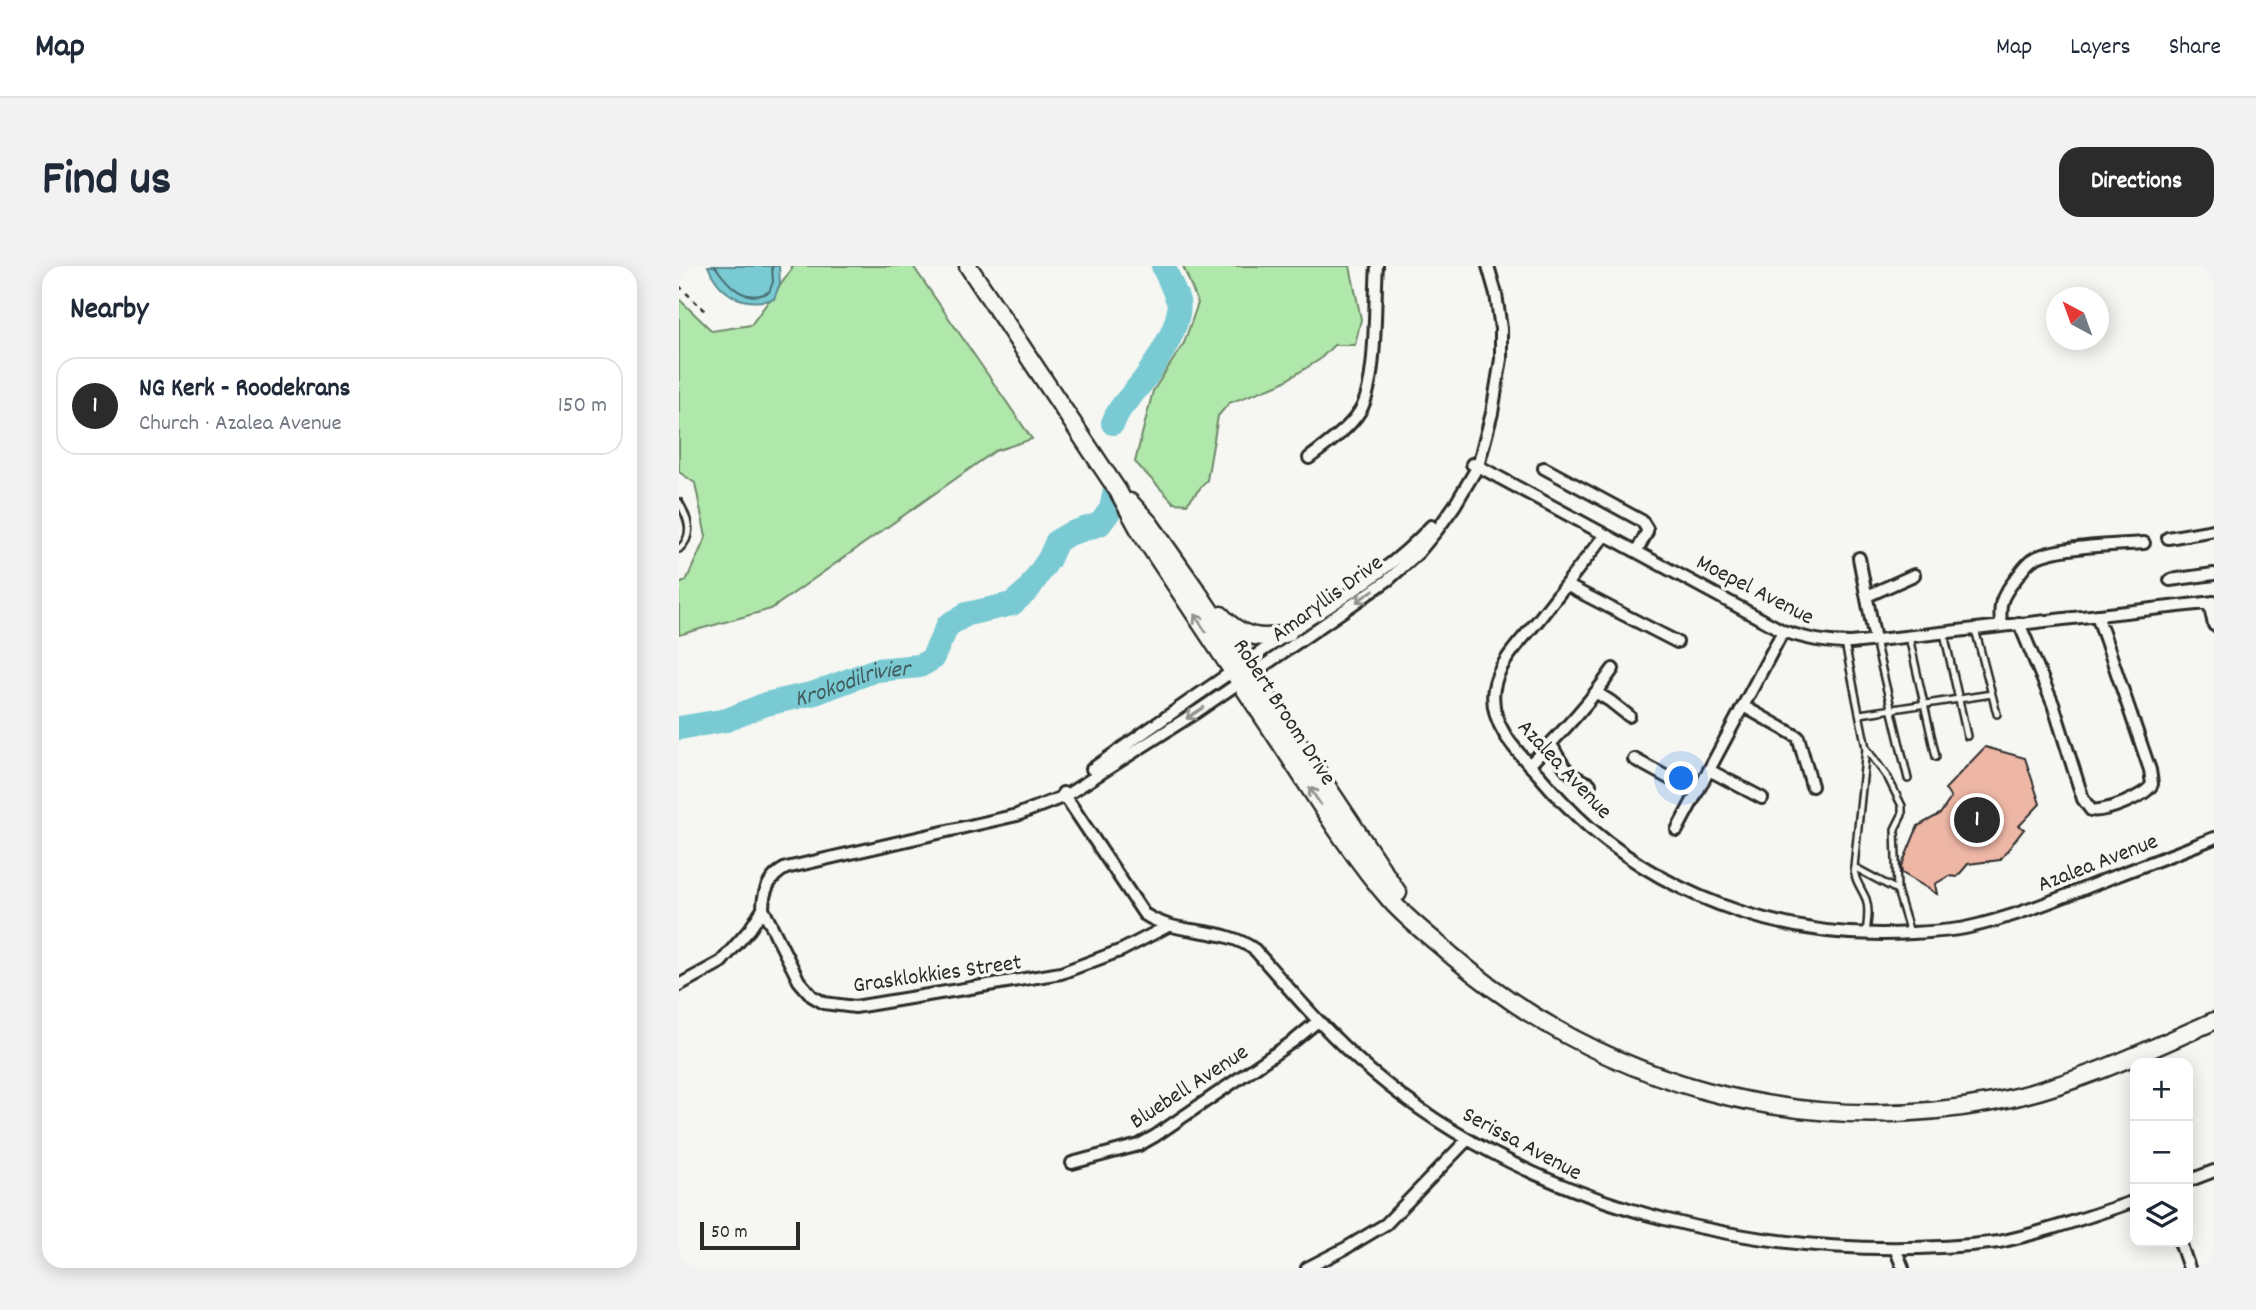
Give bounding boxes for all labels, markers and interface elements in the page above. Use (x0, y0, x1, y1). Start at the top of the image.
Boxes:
text: Map (35, 25, 85, 72)
text: Map (1996, 31, 2032, 65)
text: Layers (2070, 31, 2131, 65)
text: Share (2169, 31, 2221, 65)
text: Find us (42, 147, 171, 217)
button: Directions (2059, 147, 2214, 217)
north arrow (2046, 287, 2109, 350)
text: Nearby (70, 290, 148, 333)
text: NG Kerk - Roodekrans (139, 371, 350, 408)
text: 1 (92, 390, 98, 423)
text: 150 m (558, 390, 607, 423)
text: Church · Azalea Avenue (139, 408, 342, 441)
street label: Moepel Avenue (1690, 547, 1819, 635)
street label: Amaryllis Drive (1265, 548, 1391, 652)
one-way arrow (1356, 589, 1375, 603)
one-way arrow (1193, 613, 1207, 633)
street label: Robert Broom Drive (1223, 633, 1343, 793)
water label: Krokodilrivier (791, 653, 914, 717)
one-way arrow (1185, 706, 1205, 720)
street label: Azalea Avenue (1508, 713, 1619, 828)
your location (1664, 761, 1698, 795)
one-way arrow (1308, 787, 1322, 806)
pin: 1 (1954, 794, 2000, 846)
street label: Azalea Avenue (2033, 826, 2163, 902)
street label: Grasklokkies Street (851, 947, 1024, 1004)
street label: Bluebell Avenue (1124, 1037, 1256, 1139)
map controls (2130, 1058, 2193, 1247)
button: + (2130, 1058, 2193, 1121)
street label: Serissa Avenue (1456, 1100, 1587, 1190)
button: − (2130, 1121, 2193, 1184)
button: layers (2130, 1184, 2193, 1247)
scale bar (700, 1219, 800, 1251)
text: 50 m (711, 1220, 748, 1247)

